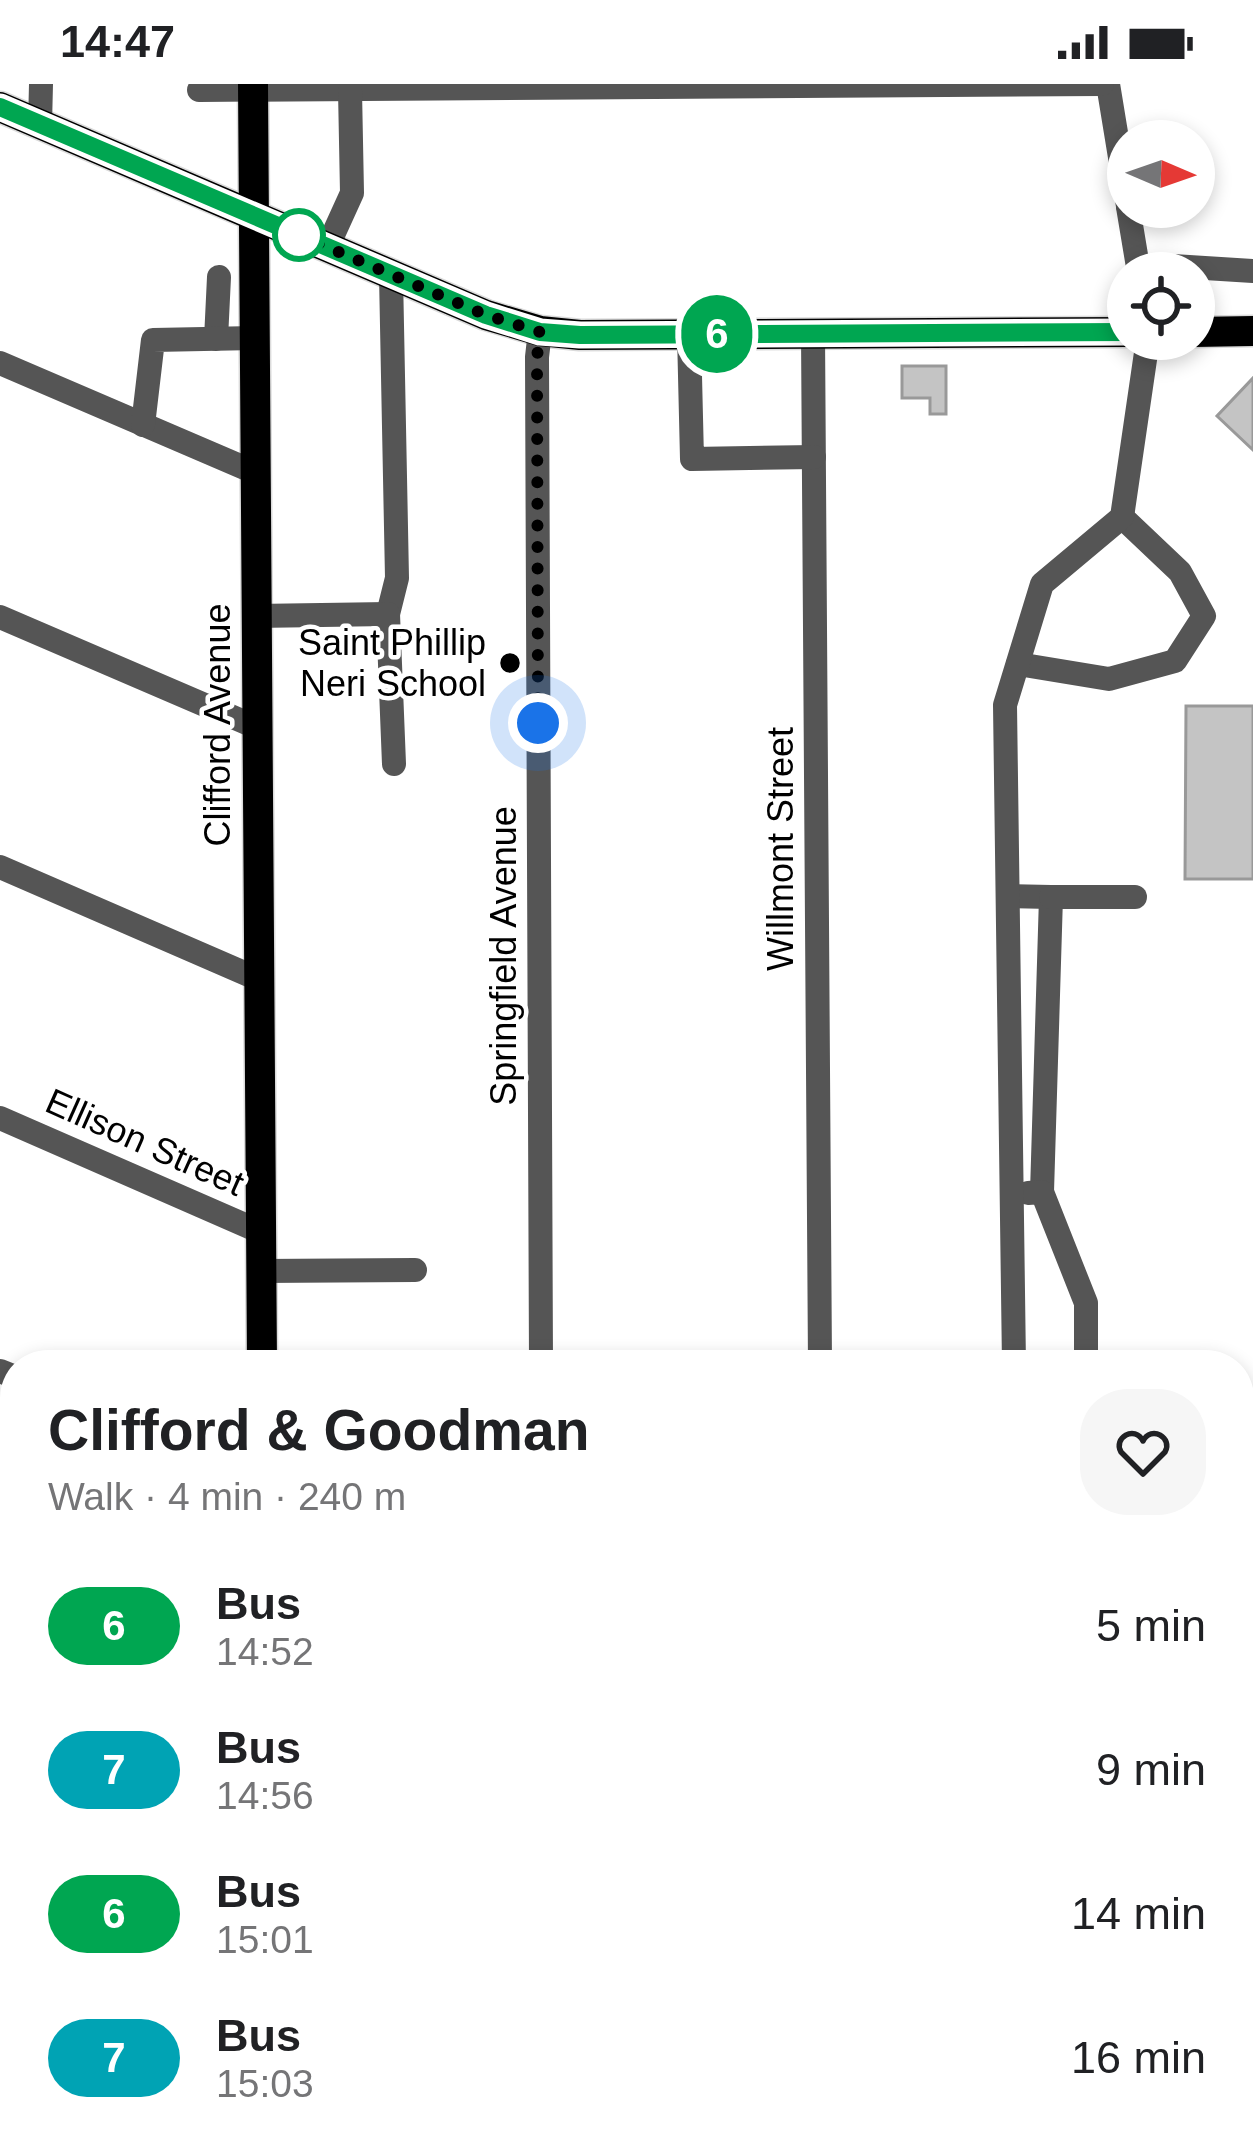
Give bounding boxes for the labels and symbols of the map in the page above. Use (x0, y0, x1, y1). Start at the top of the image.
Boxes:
north arrow (1107, 120, 1215, 228)
unlabelled marker (274, 210, 324, 260)
line badge: 6 (678, 295, 756, 373)
street label: Clifford Avenue (197, 604, 238, 846)
place label: Saint Phillip Neri School (298, 622, 486, 704)
marker: Saint Phillip Neri School (497, 650, 523, 676)
your location (508, 693, 568, 753)
street label: Willmont Street (760, 727, 801, 971)
street label: Springfield Avenue (483, 806, 524, 1106)
street label: Ellison Street (40, 1080, 250, 1204)

